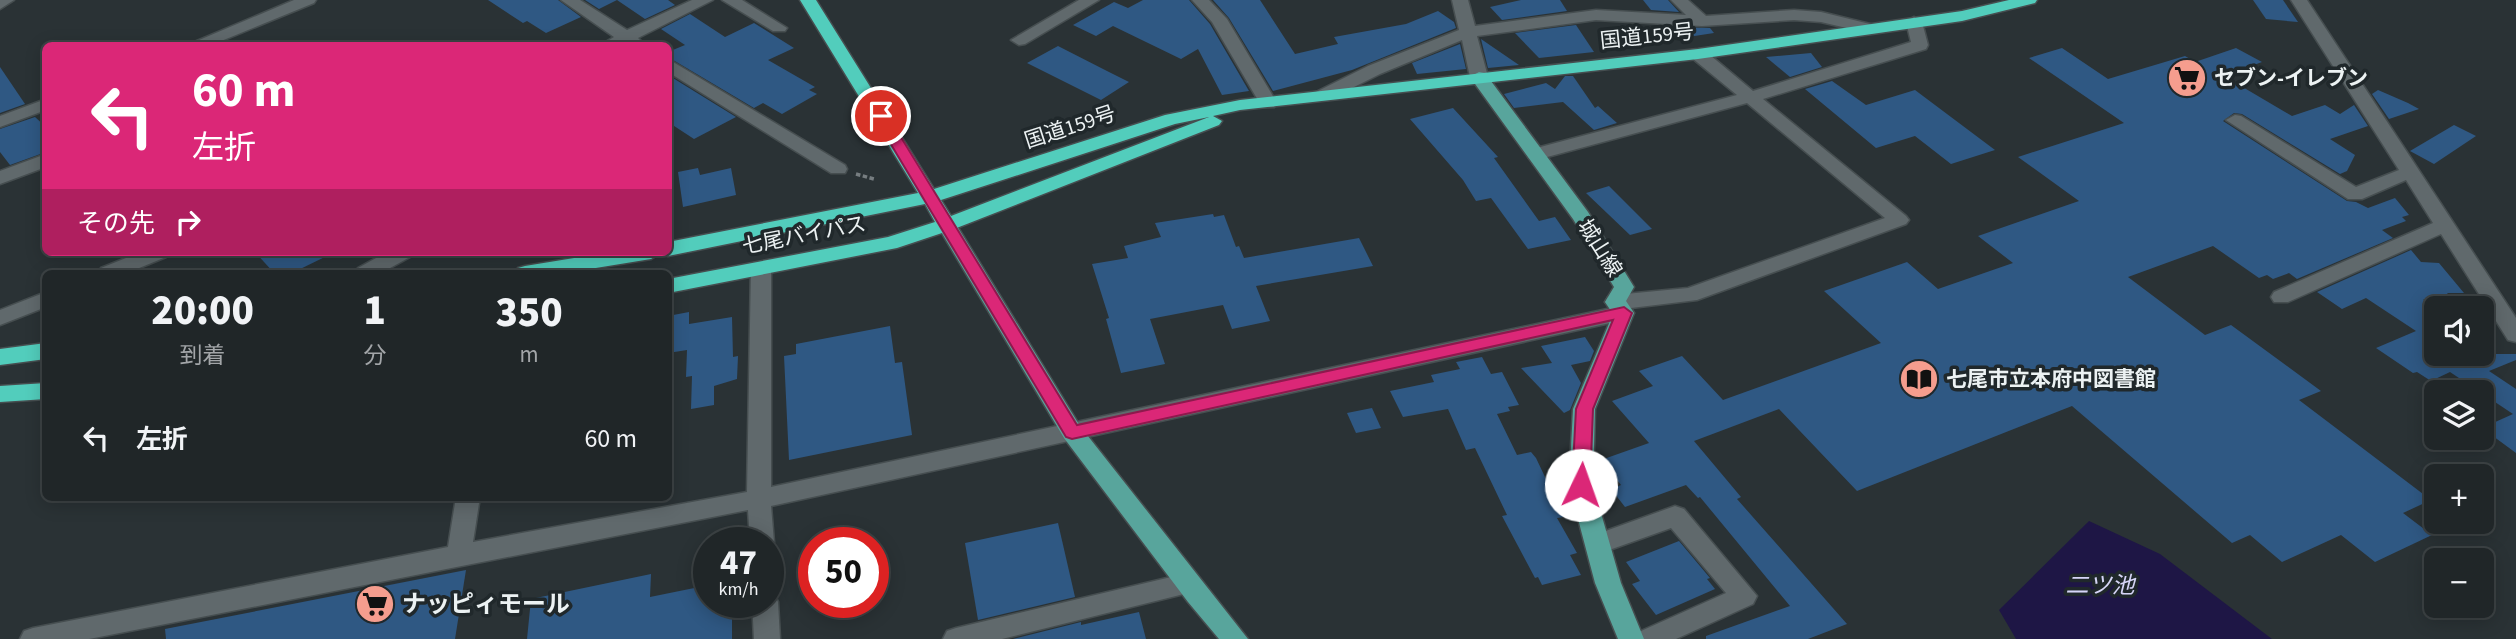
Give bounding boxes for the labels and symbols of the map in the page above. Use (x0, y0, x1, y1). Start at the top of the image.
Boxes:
street label: 国道159号 (1599, 16, 1695, 56)
supermarket icon: セブン-イレブン (2166, 57, 2208, 99)
place label: セブン-イレブン (2214, 63, 2368, 93)
pin (851, 86, 911, 146)
street label: 国道159号 (1021, 98, 1119, 156)
street label: 七尾バイパス (739, 208, 869, 262)
street label: 城山線 (1571, 213, 1629, 283)
library icon: 七尾市立本府中図書館 (1898, 358, 1940, 400)
place label: 七尾市立本府中図書館 (1946, 364, 2156, 394)
position arrow (1544, 448, 1618, 522)
speed limit sign: 50 (798, 527, 889, 618)
water label: 二ツ池 (2066, 569, 2137, 602)
supermarket icon: ナッピィモール (354, 583, 396, 625)
place label: ナッピィモール (402, 587, 570, 622)

